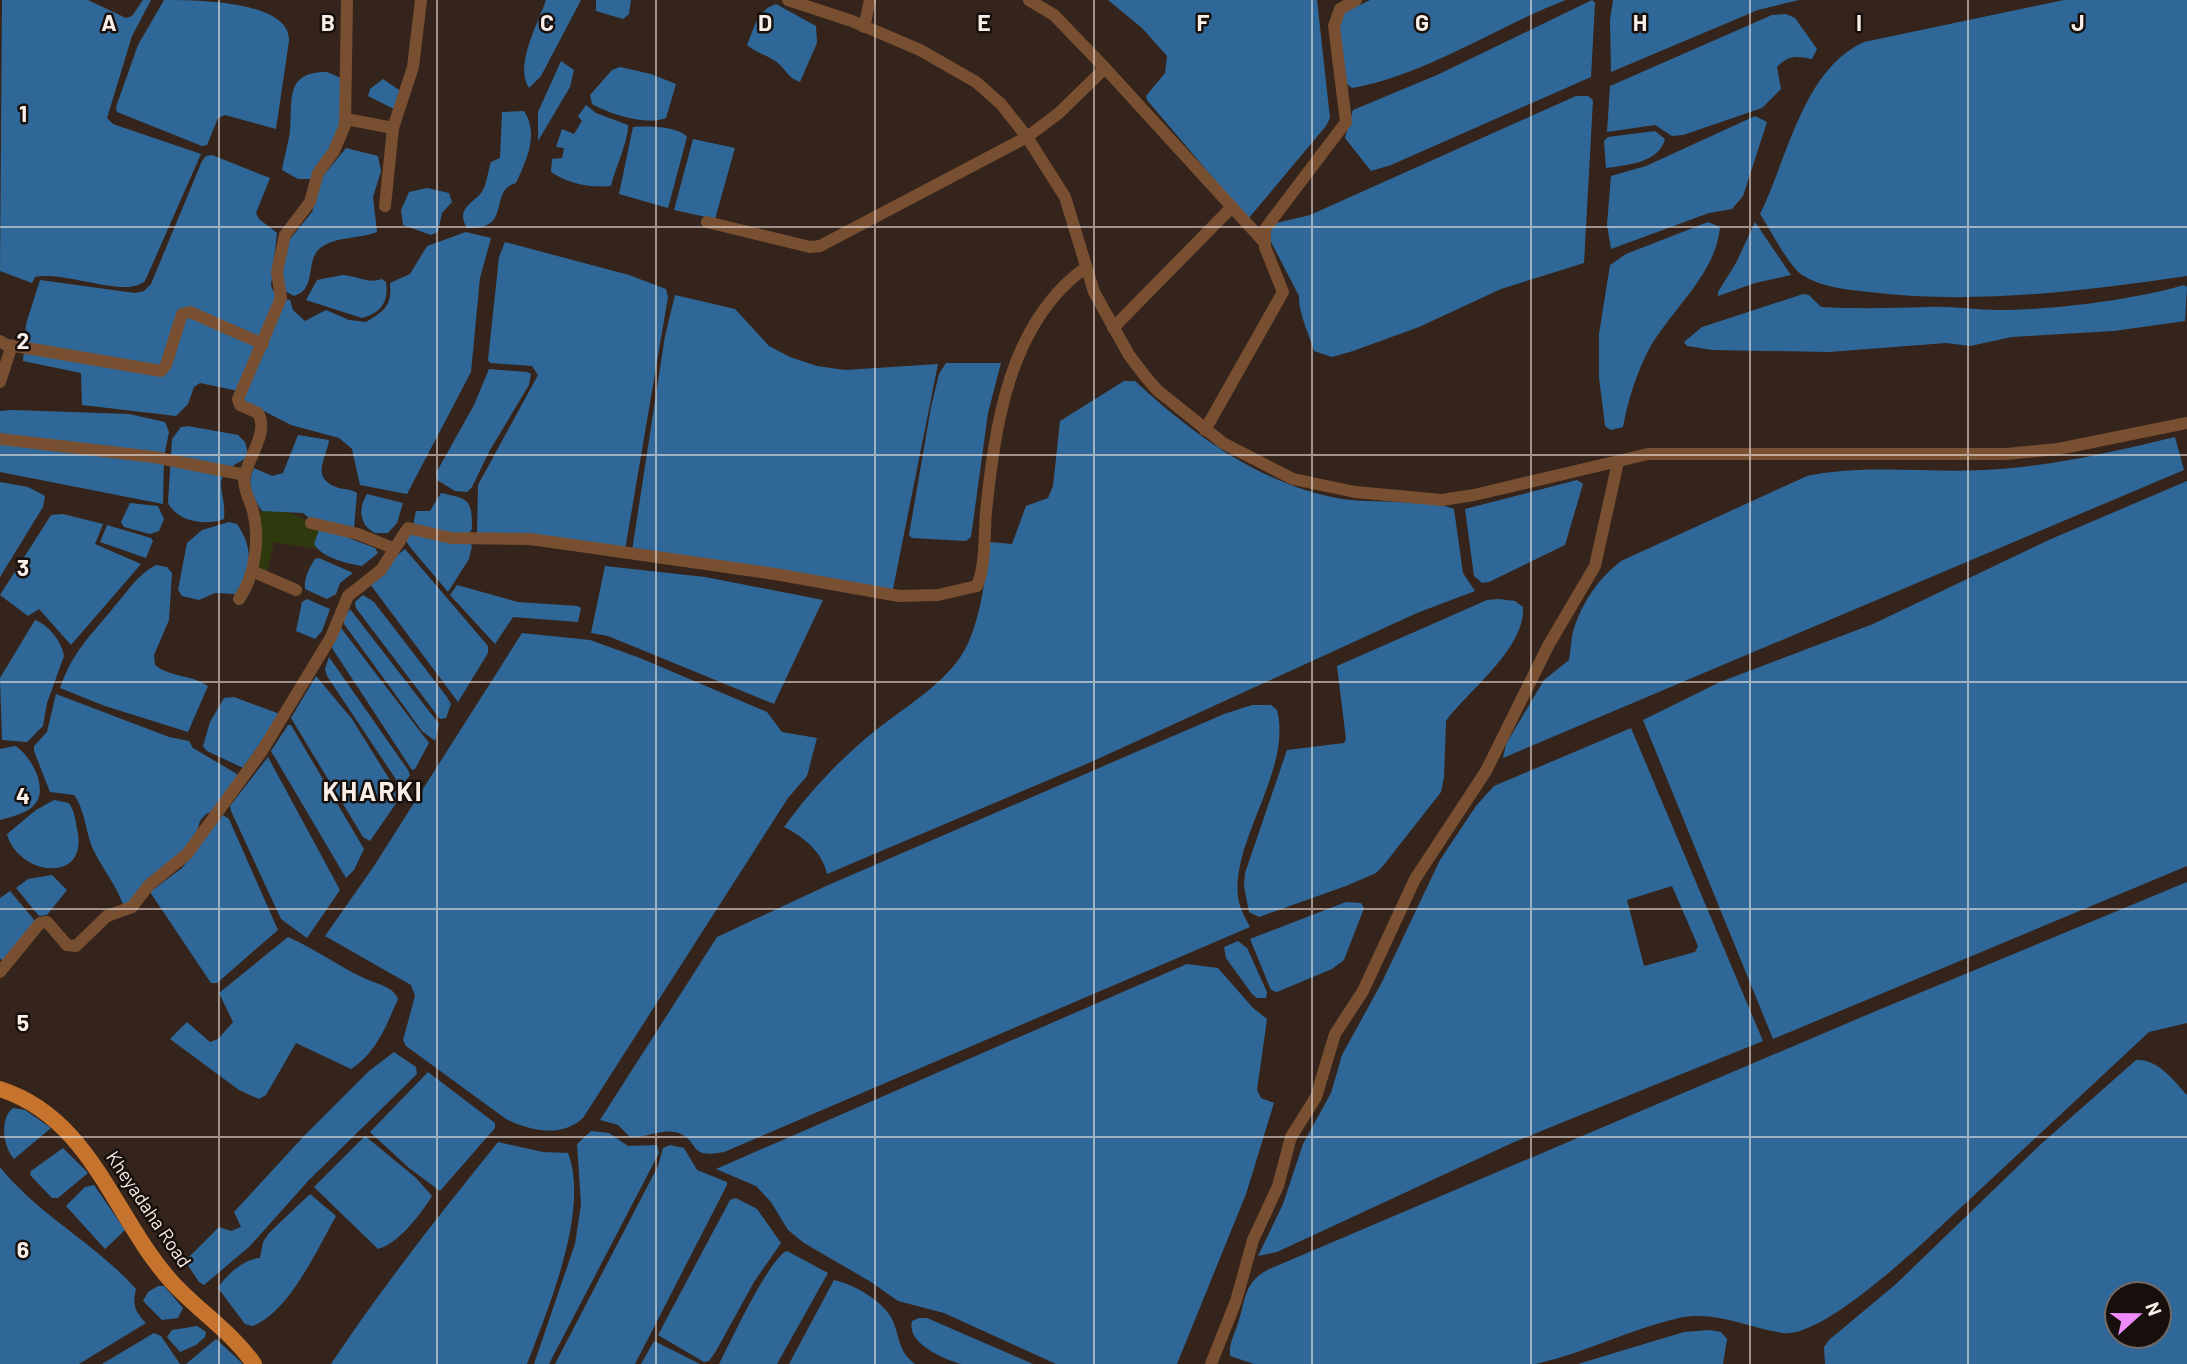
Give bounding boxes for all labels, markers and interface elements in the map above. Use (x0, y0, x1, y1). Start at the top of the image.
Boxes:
text: A (101, 8, 117, 36)
text: B (321, 8, 335, 36)
text: C (540, 8, 554, 36)
text: D (758, 8, 772, 36)
text: E (977, 8, 991, 36)
text: F (1197, 8, 1210, 36)
text: G (1415, 8, 1429, 36)
text: H (1633, 8, 1647, 36)
text: I (1856, 8, 1862, 36)
text: J (2071, 8, 2085, 36)
text: 1 (19, 99, 27, 127)
text: 2 (17, 326, 29, 354)
text: 3 (17, 553, 29, 581)
district label: KHARKI (322, 775, 424, 806)
text: 4 (16, 781, 30, 809)
text: 5 (17, 1008, 29, 1036)
street label: Kheyadaha Road (102, 1146, 197, 1271)
text: 6 (17, 1235, 29, 1263)
north arrow (2103, 1280, 2173, 1350)
text: N (2141, 1299, 2167, 1319)

